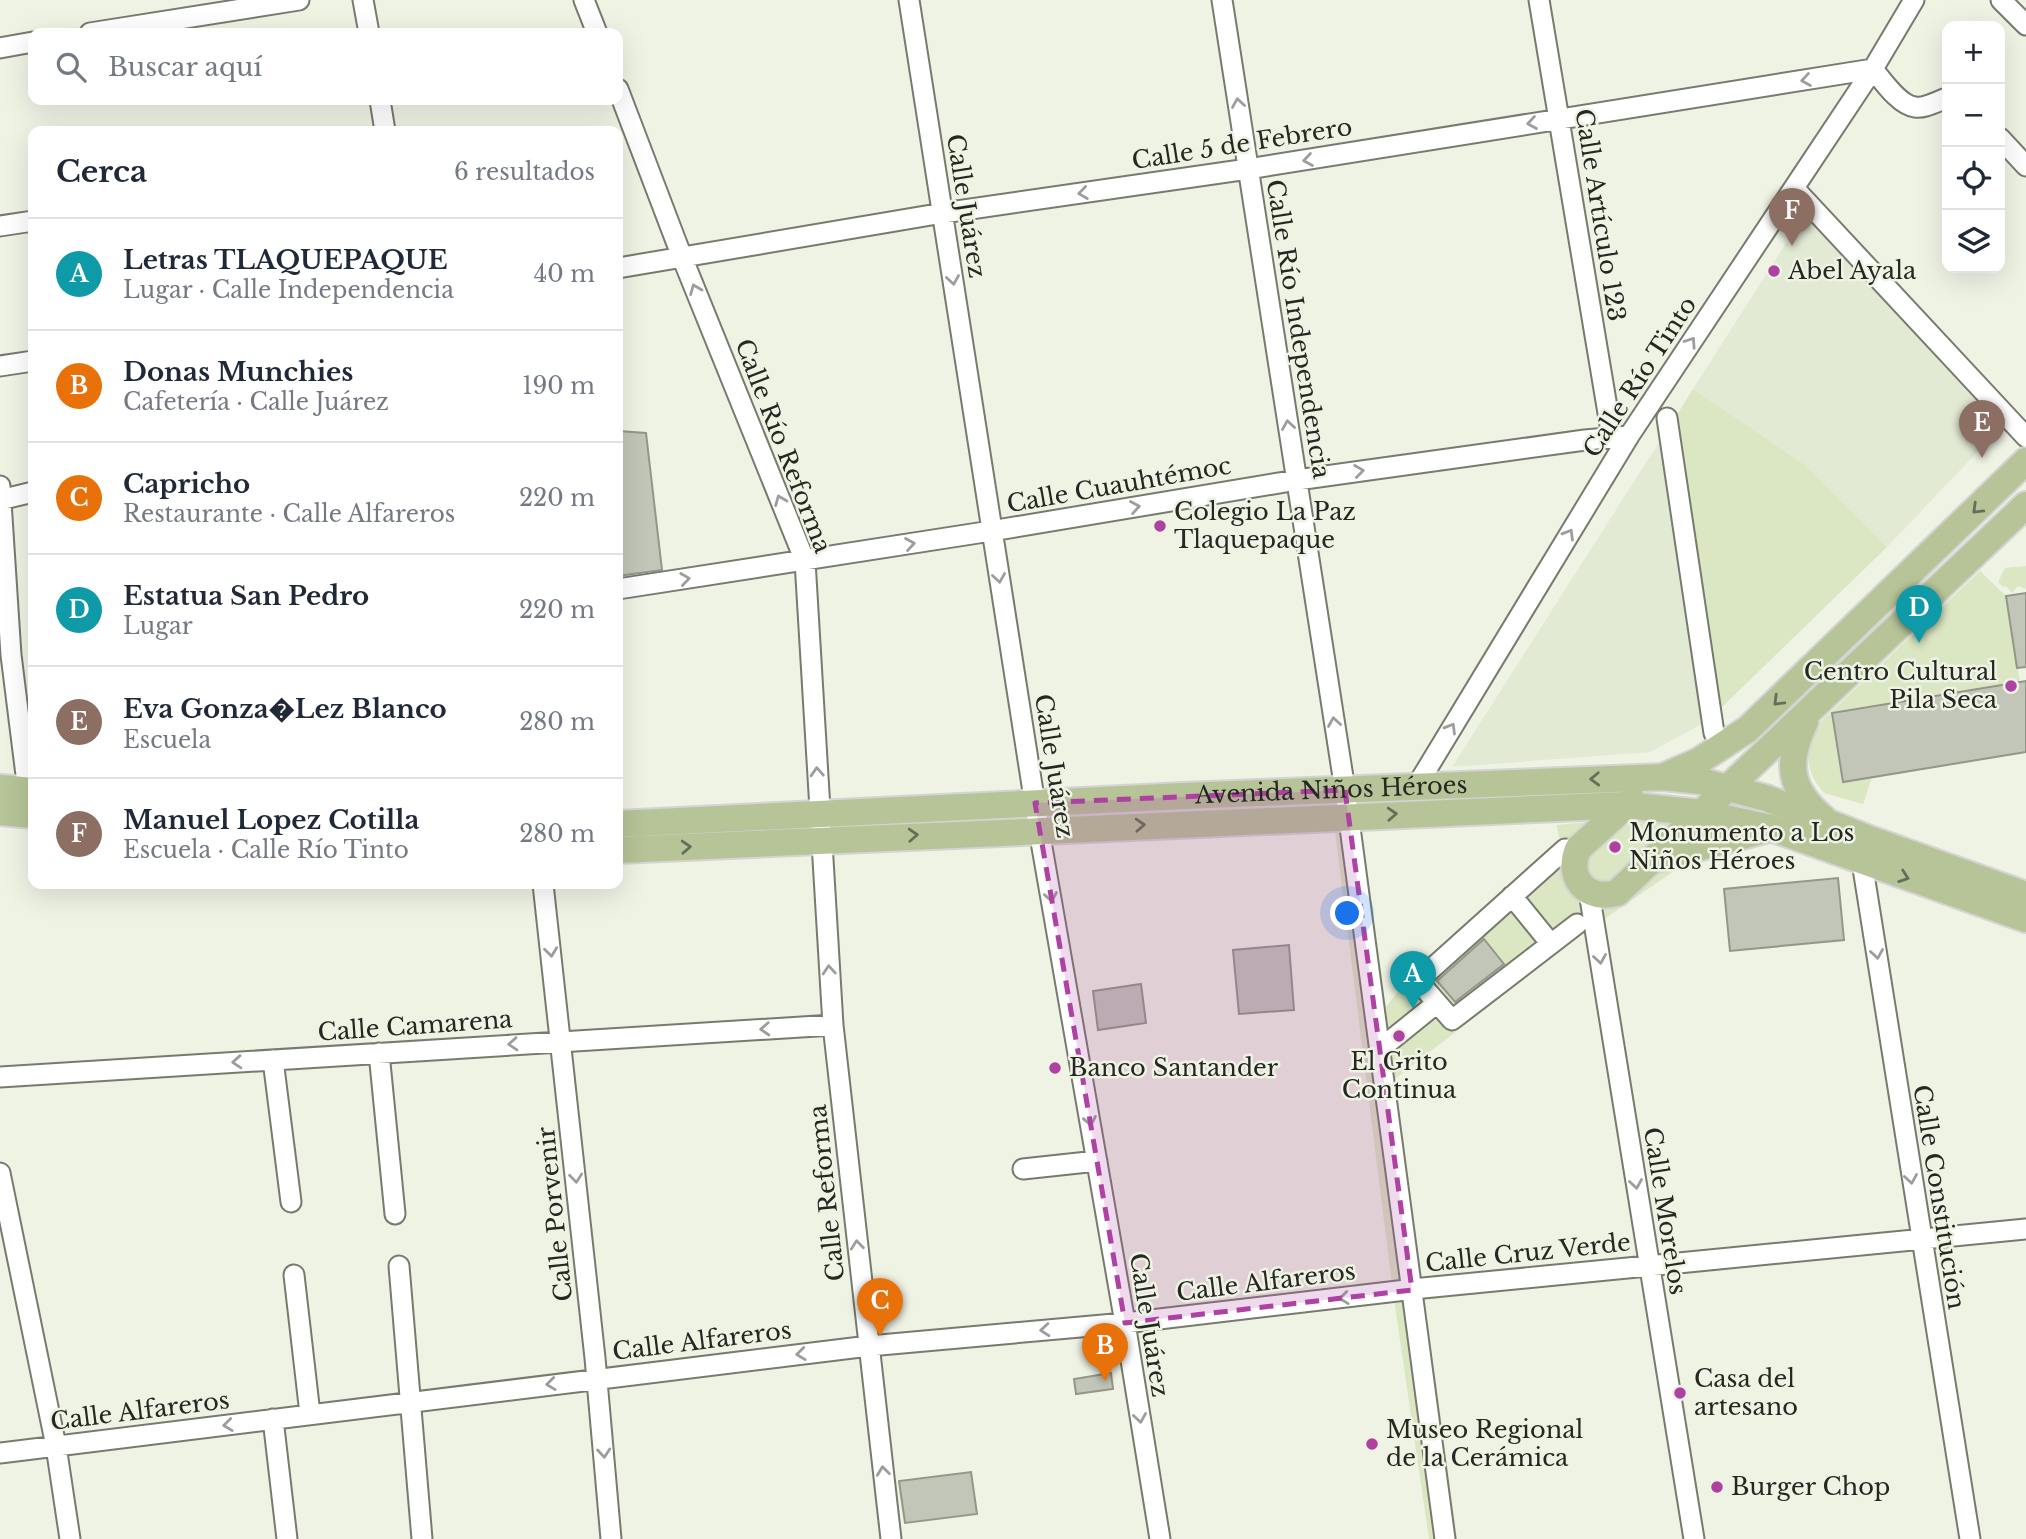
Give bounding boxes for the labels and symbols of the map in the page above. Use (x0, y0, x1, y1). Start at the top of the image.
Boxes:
one-way arrow (1800, 72, 1811, 87)
one-way arrow (1231, 97, 1246, 109)
street label: Calle Artículo 123 (1569, 107, 1632, 323)
street label: Calle 5 de Febrero (1130, 112, 1354, 175)
one-way arrow (1527, 115, 1538, 130)
street label: Calle Juárez (941, 132, 992, 280)
one-way arrow (1302, 152, 1314, 167)
street label: Calle Río Independencia (1261, 177, 1337, 481)
one-way arrow (1077, 185, 1089, 200)
pin: F (1769, 188, 1815, 246)
place label: Abel Ayala (1787, 256, 1917, 285)
marker: Abel Ayala (1766, 263, 1782, 279)
one-way arrow (945, 274, 960, 286)
one-way arrow (690, 284, 704, 296)
street label: Calle Río Tinto (1577, 291, 1702, 463)
street label: Calle Río Reforma (729, 335, 838, 558)
one-way arrow (1683, 337, 1696, 350)
pin: E (1959, 400, 2005, 458)
one-way arrow (1281, 419, 1296, 431)
street label: Calle Cuauhtémoc (1005, 450, 1233, 519)
one-way arrow (1353, 464, 1365, 479)
one-way arrow (775, 495, 789, 507)
place label: Colegio La Paz Tlaquepaque (1174, 497, 1356, 554)
one-way arrow (1129, 500, 1140, 515)
one-way arrow (1972, 500, 1985, 513)
marker: Colegio La Paz Tlaquepaque (1152, 518, 1168, 534)
one-way arrow (1561, 528, 1574, 541)
one-way arrow (904, 537, 916, 552)
one-way arrow (679, 572, 691, 587)
one-way arrow (991, 572, 1006, 584)
pin: D (1896, 585, 1942, 643)
place label: Centro Cultural Pila Seca (1804, 657, 1998, 714)
marker: Centro Cultural Pila Seca (2003, 678, 2019, 694)
street label: Calle Juárez (1029, 692, 1080, 840)
one-way arrow (1773, 692, 1786, 705)
one-way arrow (1327, 716, 1342, 728)
one-way arrow (1443, 723, 1456, 736)
one-way arrow (810, 766, 825, 777)
street label: Avenida Niños Héroes (1193, 770, 1468, 810)
one-way arrow (1589, 771, 1600, 786)
one-way arrow (1387, 807, 1398, 822)
one-way arrow (1135, 818, 1146, 833)
place label: Monumento a Los Niños Héroes (1629, 818, 1854, 875)
one-way arrow (908, 828, 919, 843)
one-way arrow (681, 839, 692, 854)
marker: Monumento a Los Niños Héroes (1607, 839, 1623, 855)
one-way arrow (1897, 868, 1909, 882)
one-way arrow (1043, 891, 1058, 903)
your location (1330, 896, 1364, 930)
one-way arrow (543, 946, 558, 957)
one-way arrow (1869, 948, 1884, 960)
pin: A (1390, 951, 1436, 1009)
one-way arrow (1592, 953, 1607, 965)
one-way arrow (822, 964, 837, 975)
street label: Calle Camarena (317, 1004, 514, 1047)
one-way arrow (759, 1022, 770, 1037)
marker: El Grito Continua (1391, 1028, 1407, 1044)
one-way arrow (507, 1036, 518, 1051)
place label: El Grito Continua (1342, 1047, 1457, 1104)
place label: Banco Santander (1069, 1053, 1279, 1082)
one-way arrow (231, 1054, 242, 1069)
marker: Banco Santander (1047, 1060, 1063, 1076)
street label: Calle Constitución (1907, 1083, 1972, 1311)
street label: Calle Reforma (803, 1103, 850, 1283)
one-way arrow (1082, 1115, 1097, 1127)
street label: Calle Porvenir (531, 1125, 578, 1303)
street label: Calle Morelos (1638, 1125, 1693, 1297)
one-way arrow (568, 1173, 583, 1184)
one-way arrow (1903, 1173, 1918, 1185)
one-way arrow (1628, 1178, 1643, 1190)
street label: Calle Cruz Verde (1424, 1227, 1632, 1278)
one-way arrow (850, 1239, 865, 1251)
street label: Calle Juárez (1124, 1251, 1175, 1399)
street label: Calle Alfareros (1175, 1256, 1357, 1307)
pin: C (857, 1278, 903, 1336)
one-way arrow (1338, 1290, 1350, 1305)
street label: Calle Alfareros (611, 1315, 793, 1366)
one-way arrow (1039, 1322, 1050, 1337)
pin: B (1082, 1323, 1128, 1381)
one-way arrow (795, 1346, 807, 1361)
place label: Casa del artesano (1694, 1364, 1798, 1421)
one-way arrow (545, 1377, 556, 1392)
street label: Calle Alfareros (49, 1385, 231, 1436)
marker: Casa del artesano (1672, 1385, 1688, 1401)
one-way arrow (1132, 1412, 1147, 1424)
place label: Museo Regional de la Cerámica (1386, 1415, 1584, 1472)
one-way arrow (222, 1418, 234, 1433)
marker: Museo Regional de la Cerámica (1364, 1436, 1380, 1452)
one-way arrow (596, 1447, 611, 1459)
one-way arrow (876, 1465, 891, 1477)
place label: Burger Chop (1731, 1472, 1890, 1501)
marker: Burger Chop (1709, 1479, 1725, 1495)

